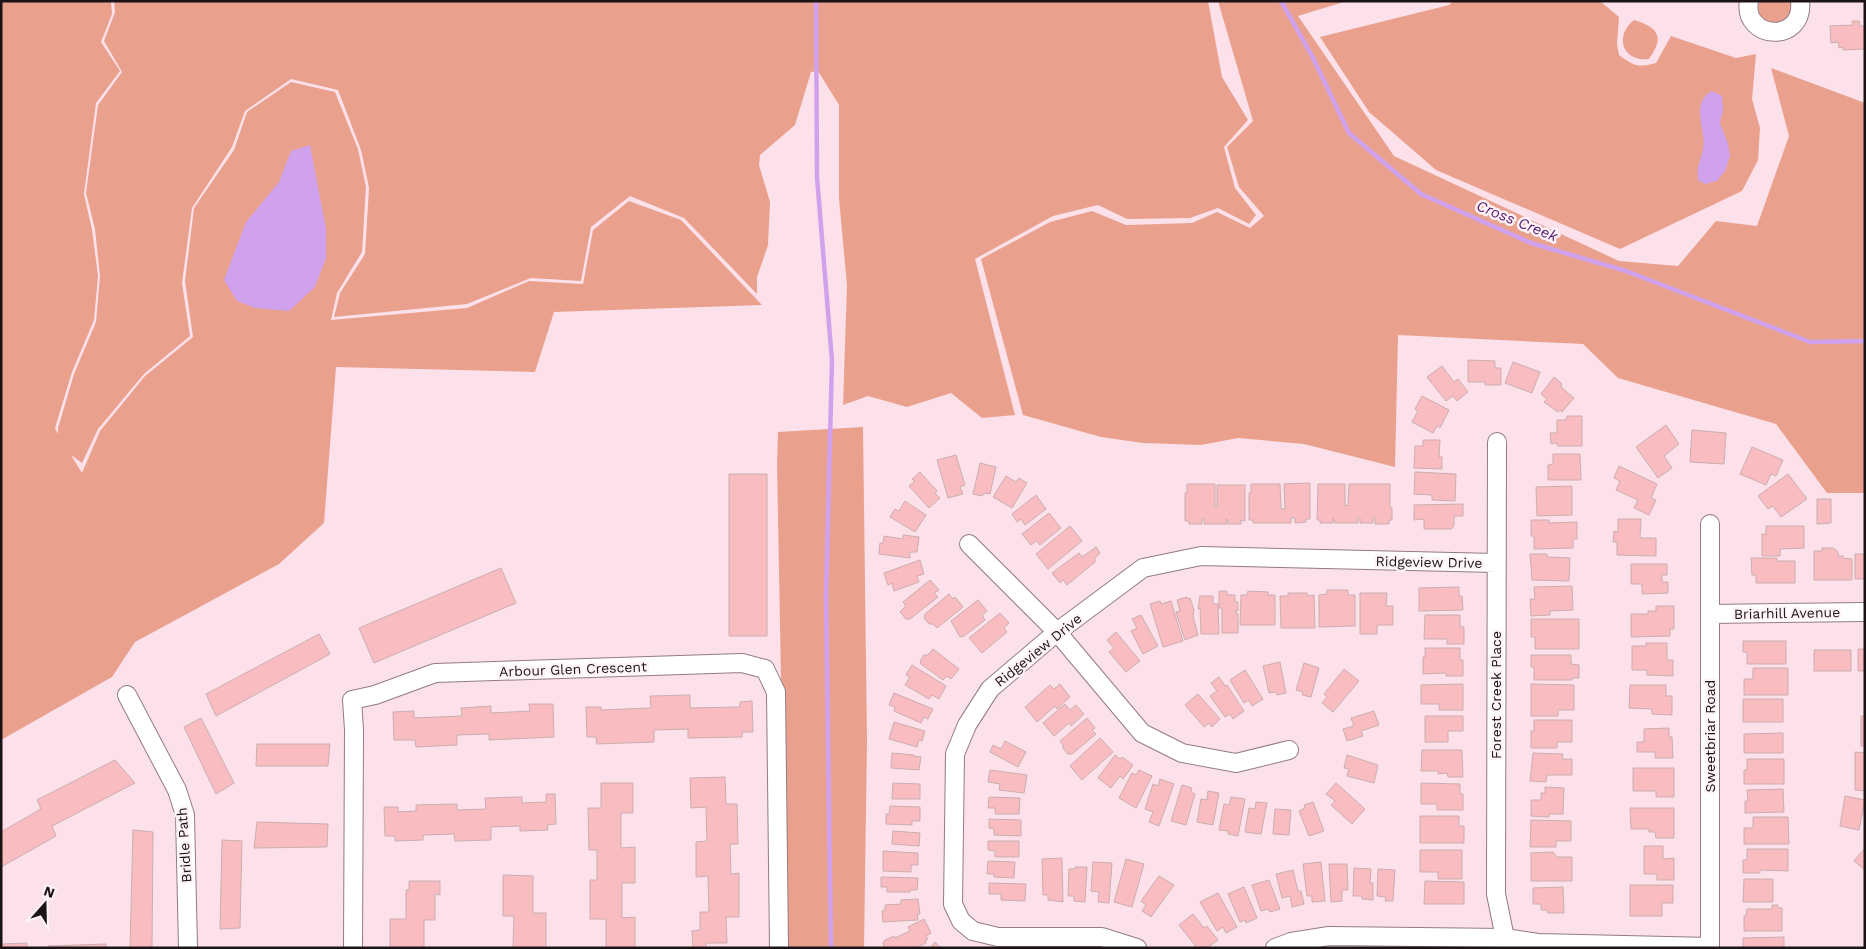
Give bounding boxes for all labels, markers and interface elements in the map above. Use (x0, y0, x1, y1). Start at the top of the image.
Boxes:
water label: Cross Creek (1474, 197, 1561, 246)
street label: Ridgeview Drive (1375, 553, 1483, 571)
street label: Briarhill Avenue (1734, 604, 1840, 622)
street label: Ridgeview Drive (991, 610, 1085, 690)
street label: Forest Creek Place (1488, 631, 1504, 759)
street label: Arbour Glen Crescent (499, 658, 647, 680)
street label: Sweetbriar Road (1702, 680, 1718, 792)
street label: Bridle Path (173, 807, 195, 883)
north arrow (20, 879, 70, 929)
text: N (42, 882, 57, 901)

